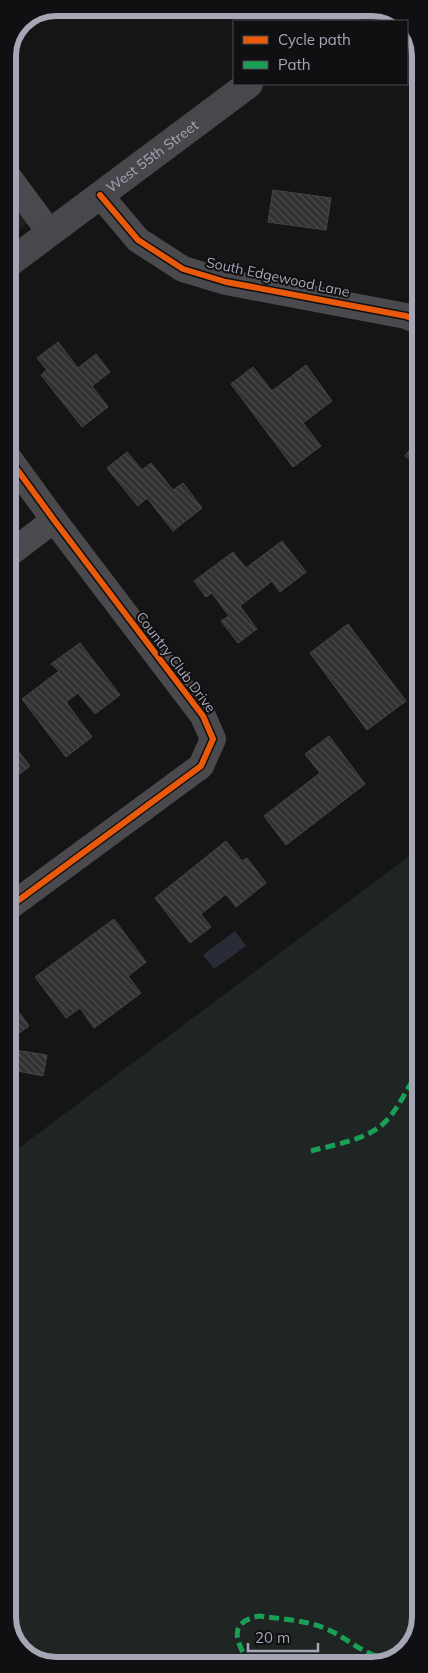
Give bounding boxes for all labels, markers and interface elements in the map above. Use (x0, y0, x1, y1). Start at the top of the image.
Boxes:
legend (233, 20, 408, 85)
text: Cycle path (278, 30, 351, 49)
text: Path (278, 55, 310, 74)
street label: West 55th Street (103, 116, 202, 196)
street label: South Edgewood Lane (205, 253, 351, 301)
street label: Country Club Drive (132, 608, 220, 716)
scale bar (248, 1620, 318, 1652)
text: 20 m (255, 1628, 290, 1647)

